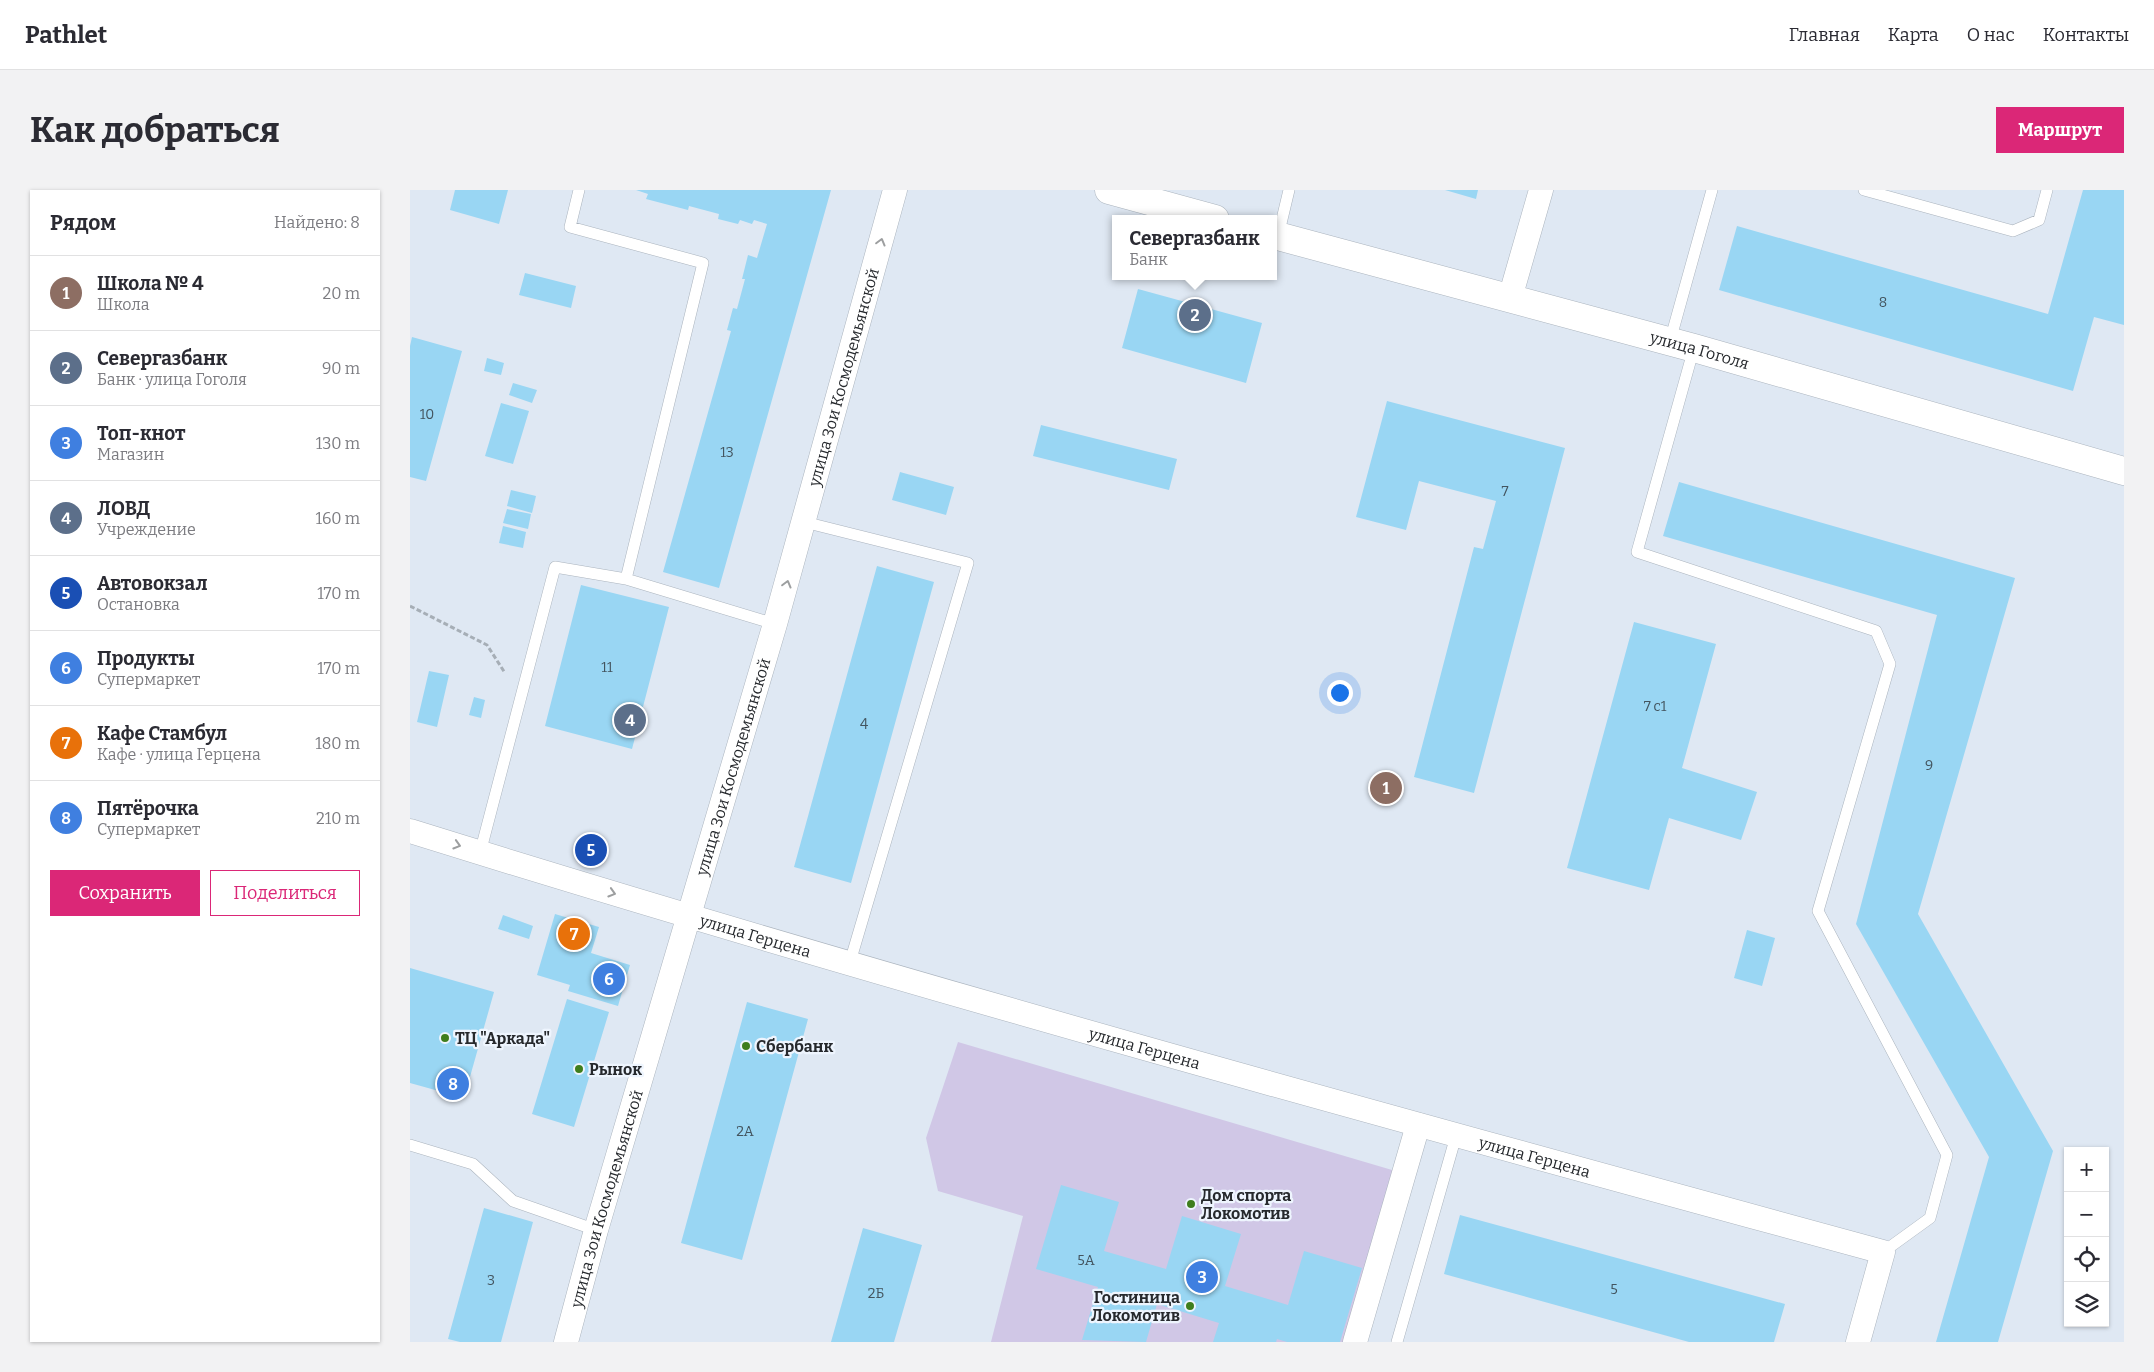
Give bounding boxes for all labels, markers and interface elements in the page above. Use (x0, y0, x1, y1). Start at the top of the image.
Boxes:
text: Pathlet (25, 21, 107, 49)
text: Главная (1789, 24, 1860, 46)
text: Карта (1888, 24, 1939, 46)
text: О нас (1967, 24, 2015, 46)
text: Контакты (2043, 24, 2129, 46)
button: Маршрут (1996, 107, 2124, 153)
text: Как добраться (30, 109, 280, 151)
text: Рядом (50, 210, 116, 236)
text: Найдено: 8 (274, 213, 360, 232)
popup (1112, 215, 1277, 280)
text: Севергазбанк (1129, 227, 1260, 250)
one-way arrow (875, 237, 886, 246)
text: Банк (1129, 250, 1168, 269)
street label: улица Зои Космодемьянской (804, 266, 882, 489)
text: Школа № 4 (97, 272, 204, 295)
text: 1 (63, 284, 69, 303)
text: 20 m (323, 284, 360, 303)
house number: 8 (1879, 294, 1887, 311)
text: Школа (97, 295, 149, 314)
pin: 2 (1179, 296, 1211, 334)
street label: улица Гоголя (1647, 327, 1752, 373)
text: Севергазбанк (97, 347, 227, 370)
text: 2 (61, 359, 71, 378)
text: 90 m (322, 359, 360, 378)
text: Банк · улица Гоголя (97, 370, 247, 389)
house number: 10 (420, 406, 434, 423)
text: Топ-кнот (97, 422, 185, 445)
text: 3 (61, 434, 71, 453)
text: 130 m (316, 434, 360, 453)
house number: 13 (720, 444, 734, 461)
text: Магазин (97, 445, 164, 464)
house number: 7 (1501, 483, 1509, 500)
text: ЛОВД (97, 497, 150, 520)
text: 4 (61, 509, 71, 528)
text: 160 m (315, 509, 360, 528)
text: Учреждение (97, 520, 196, 539)
text: Автовокзал (97, 572, 207, 595)
one-way arrow (781, 580, 791, 589)
text: 5 (62, 584, 70, 603)
text: 170 m (317, 584, 360, 603)
text: Остановка (97, 595, 180, 614)
text: Продукты (97, 647, 195, 670)
street label: улица Зои Космодемьянской (691, 656, 774, 879)
text: 6 (61, 659, 71, 678)
text: 170 m (317, 659, 360, 678)
house number: 11 (601, 659, 613, 676)
text: Супермаркет (97, 670, 200, 689)
your location (1327, 680, 1353, 706)
house number: 7 с1 (1644, 698, 1667, 715)
pin: 4 (614, 701, 646, 739)
house number: 4 (860, 716, 868, 733)
text: Кафе Стамбул (97, 722, 227, 745)
text: 7 (62, 734, 70, 753)
text: 180 m (315, 734, 360, 753)
text: Кафе · улица Герцена (97, 745, 261, 764)
house number: 9 (1925, 757, 1933, 774)
pin: 1 (1370, 769, 1402, 807)
text: Пятёрочка (97, 797, 199, 820)
text: 8 (61, 809, 71, 828)
text: 210 m (316, 809, 360, 828)
text: Супермаркет (97, 820, 200, 839)
pin: 5 (575, 831, 607, 869)
one-way arrow (452, 840, 460, 850)
button: Сохранить (50, 870, 200, 916)
button: Поделиться (210, 870, 360, 916)
one-way arrow (607, 887, 616, 897)
street label: улица Герцена (697, 910, 813, 961)
pin: 7 (558, 915, 590, 953)
pin: 6 (593, 960, 625, 998)
street label: улица Герцена (1086, 1023, 1203, 1073)
place label: ТЦ "Аркада" (455, 1029, 550, 1048)
marker: ТЦ "Аркада" (439, 1032, 451, 1044)
place label: Сбербанк (756, 1037, 833, 1056)
marker: Сбербанк (740, 1040, 752, 1052)
place label: Рынок (589, 1060, 642, 1079)
marker: Рынок (573, 1063, 585, 1075)
pin: 8 (437, 1065, 469, 1103)
street label: улица Зои Космодемьянской (566, 1087, 646, 1310)
house number: 2А (736, 1123, 754, 1140)
street label: улица Герцена (1476, 1132, 1593, 1181)
map controls (2064, 1147, 2109, 1327)
button: + (2064, 1147, 2109, 1192)
place label: Дом спорта Локомотив (1201, 1186, 1291, 1223)
button: − (2064, 1192, 2109, 1237)
marker: Дом спорта Локомотив (1185, 1198, 1197, 1210)
button: locate (2064, 1237, 2109, 1282)
house number: 5А (1077, 1252, 1095, 1269)
pin: 3 (1186, 1258, 1218, 1296)
house number: 3 (487, 1272, 495, 1289)
house number: 5 (1610, 1281, 1618, 1298)
button: layers (2064, 1282, 2109, 1327)
house number: 2Б (868, 1285, 884, 1302)
place label: Гостиница Локомотив (1091, 1288, 1180, 1325)
marker: Гостиница Локомотив (1184, 1300, 1196, 1312)

